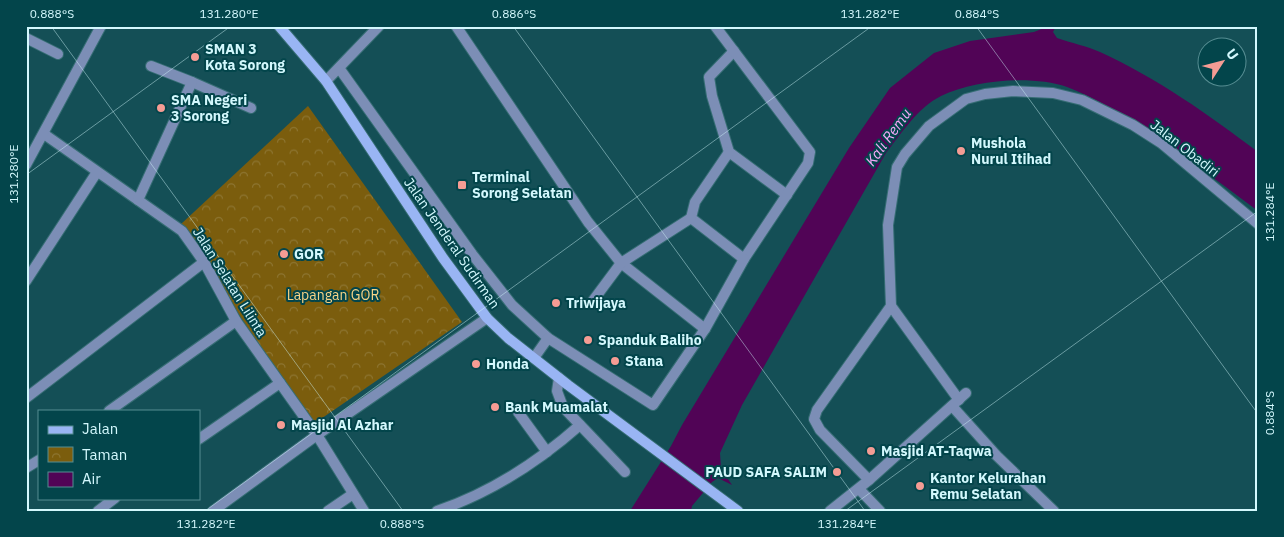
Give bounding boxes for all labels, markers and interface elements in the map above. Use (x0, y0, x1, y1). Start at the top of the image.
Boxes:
text: 0.888°S (30, 6, 74, 21)
text: 131.280°E (199, 6, 259, 21)
text: 0.886°S (492, 6, 536, 21)
text: 131.282°E (840, 6, 900, 21)
text: 0.884°S (955, 6, 999, 21)
north arrow (1196, 38, 1246, 88)
place label: SMAN 3 Kota Sorong (205, 40, 285, 74)
text: U (1222, 45, 1243, 64)
marker: SMAN 3 Kota Sorong (189, 51, 201, 63)
place label: SMA Negeri 3 Sorong (171, 91, 247, 125)
marker: SMA Negeri 3 Sorong (155, 102, 167, 114)
water label: Kali Remu (861, 104, 915, 170)
street label: Jalan Obadiri (1147, 115, 1223, 181)
place label: Mushola Nurul Itihad (971, 134, 1051, 168)
text: 131.280°E (6, 144, 21, 204)
marker: Mushola Nurul Itihad (955, 145, 967, 157)
place label: Terminal Sorong Selatan (472, 168, 572, 202)
street label: Jalan Jenderal Sudirman (400, 174, 504, 312)
marker: Terminal Sorong Selatan (456, 179, 468, 191)
text: 131.284°E (1262, 182, 1277, 242)
street label: Jalan Selatan Lilinta (189, 224, 271, 341)
place label: GOR (294, 245, 324, 263)
marker: GOR (278, 248, 290, 260)
park label: Lapangan GOR (287, 286, 379, 304)
place label: Triwijaya (566, 294, 626, 312)
marker: Triwijaya (550, 297, 562, 309)
place label: Spanduk Baliho (598, 331, 702, 349)
marker: Spanduk Baliho (582, 334, 594, 346)
place label: Stana (625, 352, 663, 370)
place label: Honda (486, 355, 529, 373)
marker: Stana (609, 355, 621, 367)
marker: Honda (470, 358, 482, 370)
text: 0.884°S (1262, 391, 1277, 435)
place label: Bank Muamalat (505, 398, 608, 416)
marker: Bank Muamalat (489, 401, 501, 413)
legend (38, 410, 200, 500)
place label: Masjid Al Azhar (291, 416, 394, 434)
text: Jalan (82, 419, 118, 438)
marker: Masjid Al Azhar (275, 419, 287, 431)
place label: Masjid AT-Taqwa (881, 442, 992, 460)
text: Taman (82, 445, 127, 464)
marker: Masjid AT-Taqwa (865, 445, 877, 457)
place label: PAUD SAFA SALIM (705, 463, 827, 481)
marker: PAUD SAFA SALIM (831, 466, 843, 478)
text: Air (82, 469, 101, 488)
place label: Kantor Kelurahan Remu Selatan (930, 469, 1046, 503)
marker: Kantor Kelurahan Remu Selatan (914, 480, 926, 492)
text: 131.282°E (176, 516, 236, 531)
text: 0.888°S (380, 516, 424, 531)
text: 131.284°E (817, 516, 877, 531)

